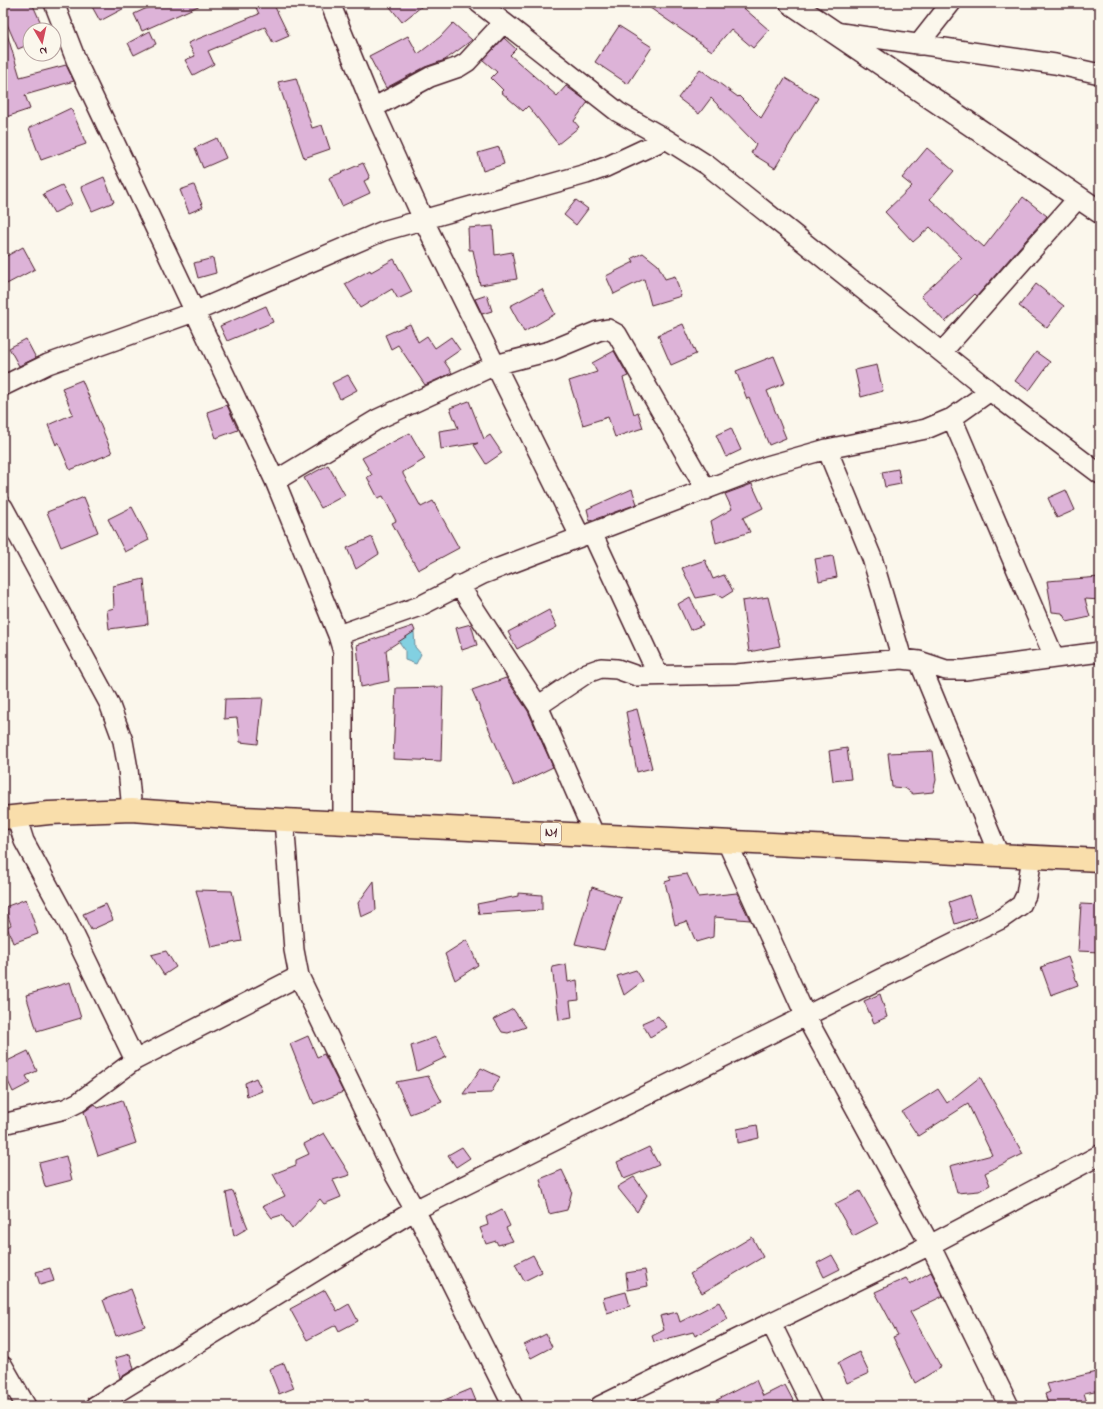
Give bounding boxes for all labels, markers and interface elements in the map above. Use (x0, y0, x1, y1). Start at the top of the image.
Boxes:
north arrow (22, 22, 62, 62)
text: N (38, 42, 48, 59)
road number: N1 (541, 823, 561, 843)

